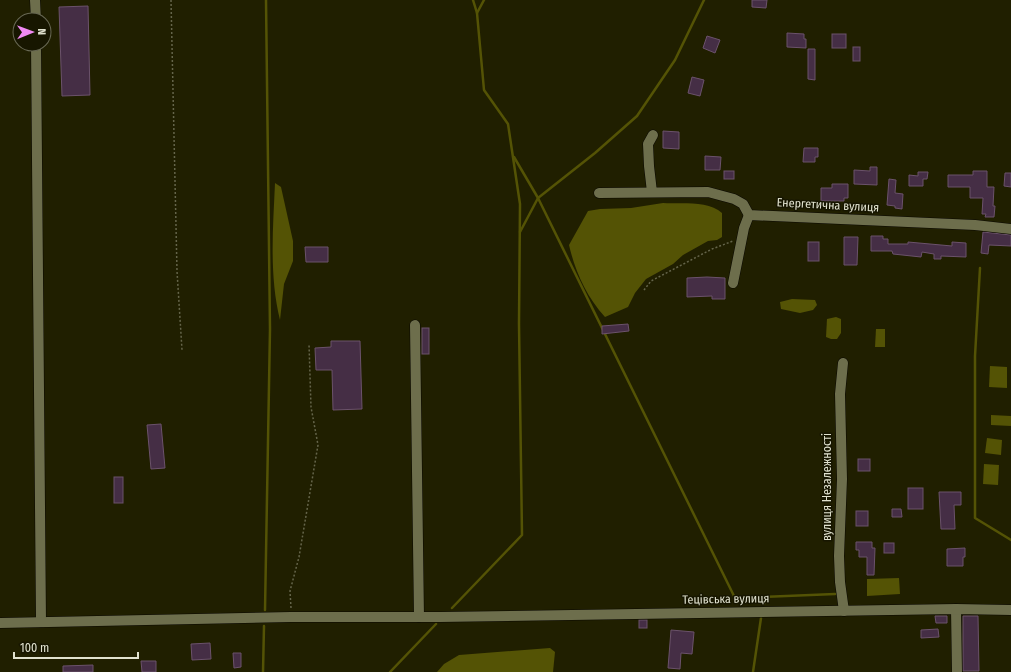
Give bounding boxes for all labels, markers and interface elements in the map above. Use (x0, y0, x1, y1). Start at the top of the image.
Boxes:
north arrow (12, 12, 52, 52)
text: N (35, 28, 48, 35)
street label: Енергетична вулиця (776, 195, 880, 215)
street label: вулиця Незалежності (820, 433, 834, 541)
street label: Тецівська вулиця (682, 591, 770, 607)
scale bar (14, 634, 138, 660)
text: 100 m (20, 641, 49, 655)

